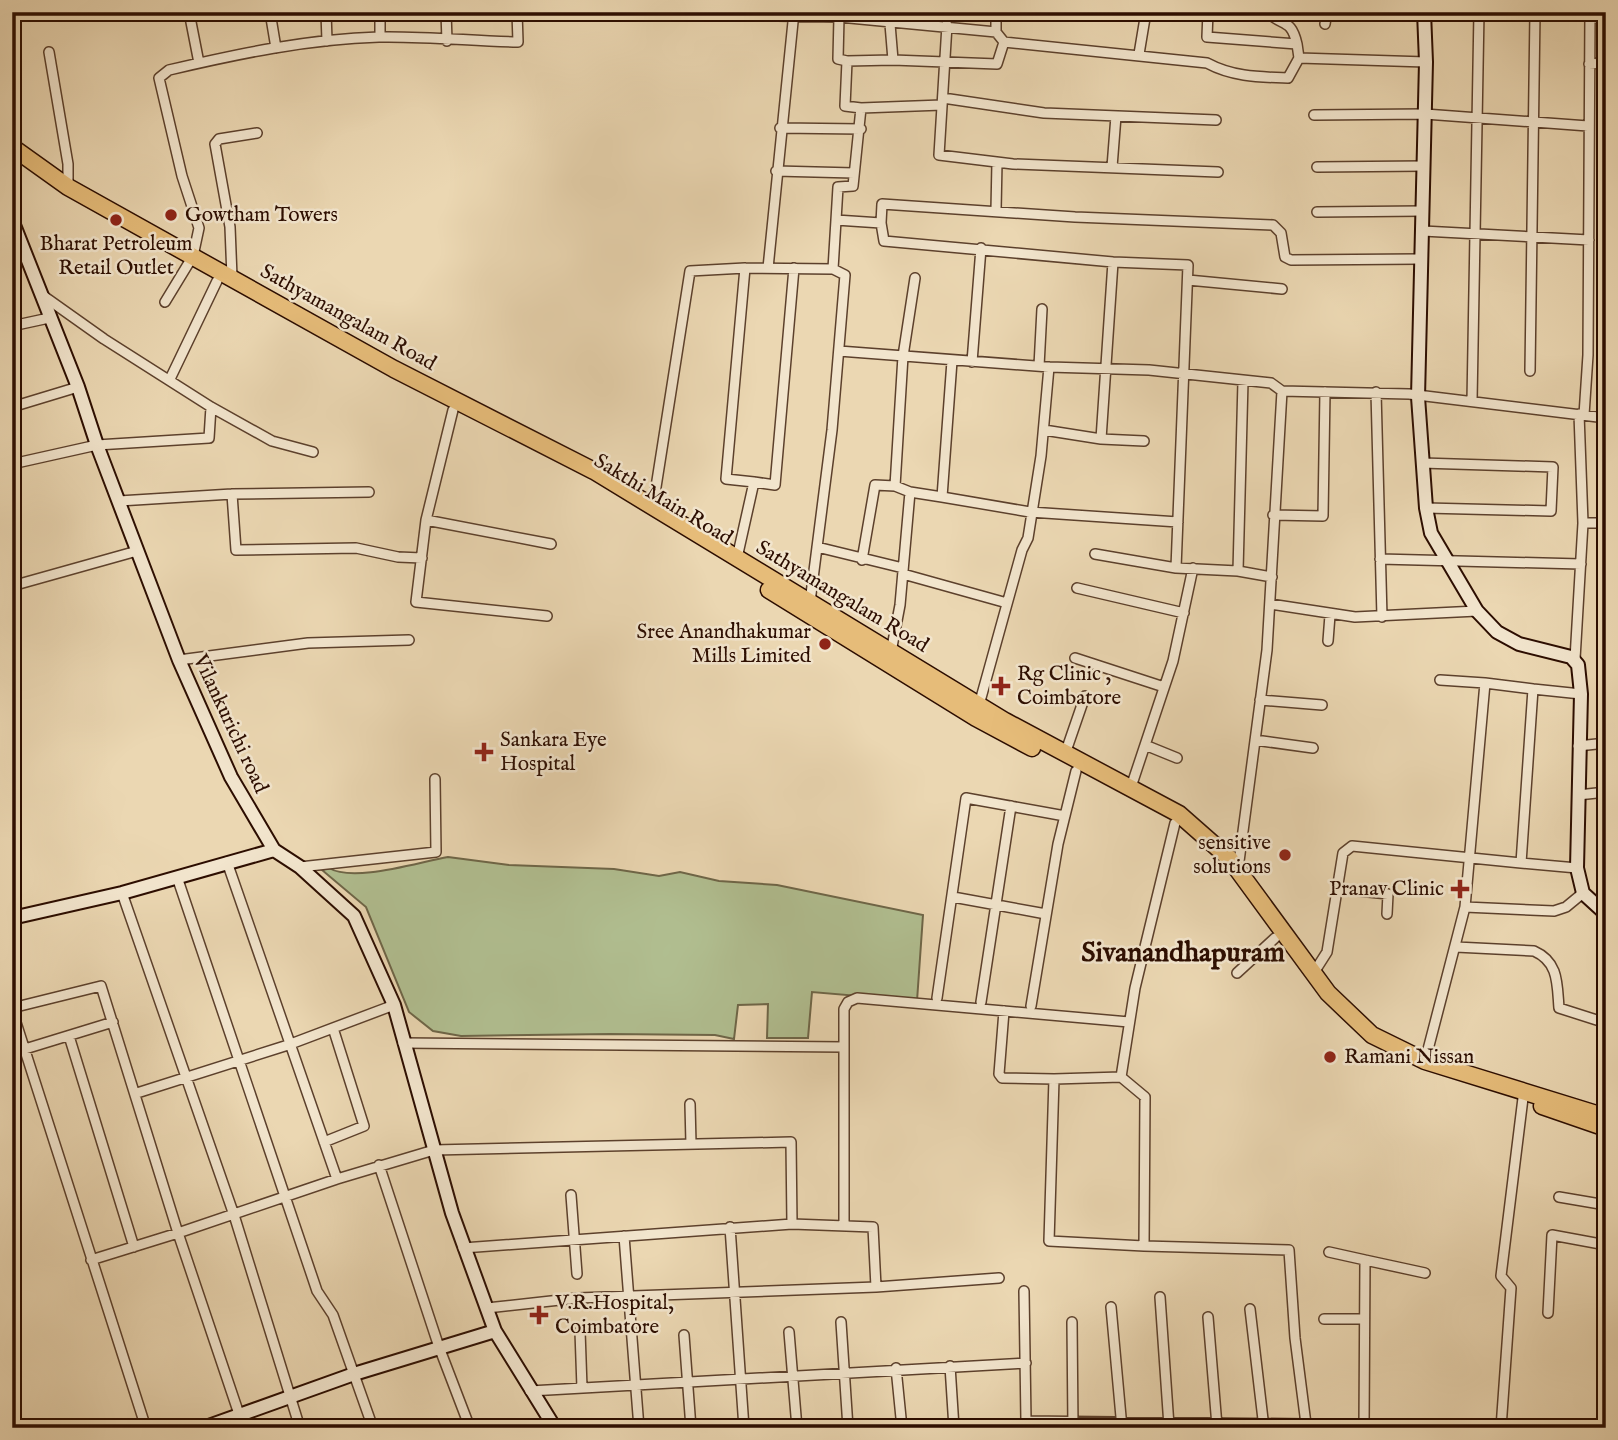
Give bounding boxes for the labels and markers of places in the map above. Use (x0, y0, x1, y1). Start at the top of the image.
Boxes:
place label: Gowtham Towers (185, 202, 338, 229)
marker: Gowtham Towers (163, 207, 179, 223)
marker: Bharat Petroleum Retail Outlet (108, 212, 124, 228)
place label: Bharat Petroleum Retail Outlet (40, 231, 192, 282)
place label: Sree Anandhakumar Mills Limited (636, 619, 812, 670)
marker: Sree Anandhakumar Mills Limited (817, 636, 833, 652)
place label: Rg Clinic , Coimbatore (1017, 661, 1121, 712)
marker: Rg Clinic , Coimbatore (991, 676, 1011, 696)
place label: Sankara Eye Hospital (500, 727, 607, 778)
marker: Sankara Eye Hospital (474, 742, 494, 762)
place label: sensitive solutions (1193, 830, 1271, 881)
marker: sensitive solutions (1277, 847, 1293, 863)
place label: Pranav Clinic (1329, 876, 1444, 903)
marker: Pranav Clinic (1450, 879, 1470, 899)
place label: Ramani Nissan (1344, 1044, 1474, 1071)
marker: Ramani Nissan (1322, 1049, 1338, 1065)
place label: V.R.Hospital, Coimbatore (554, 1290, 674, 1341)
marker: V.R.Hospital, Coimbatore (529, 1305, 549, 1325)

